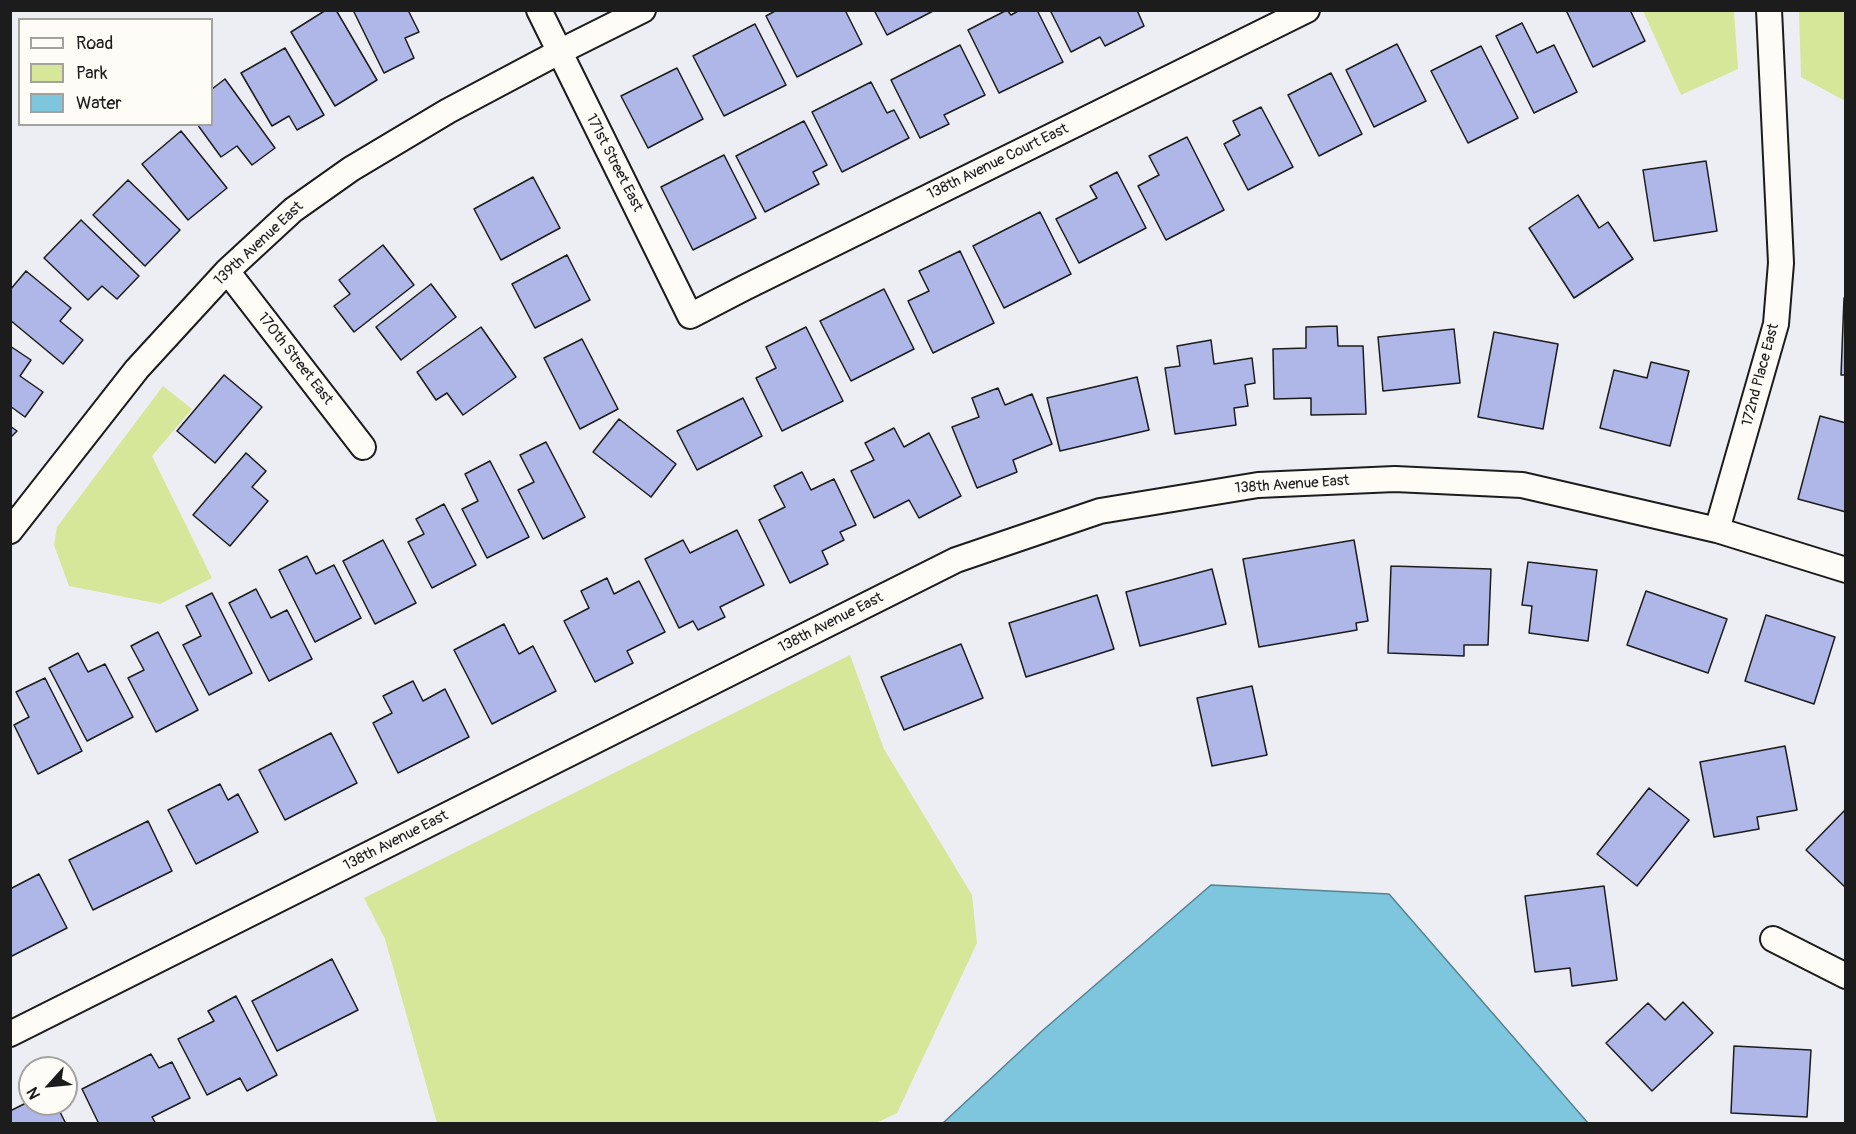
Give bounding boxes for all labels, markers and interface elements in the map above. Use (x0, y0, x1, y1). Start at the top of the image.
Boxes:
legend (18, 18, 213, 126)
text: Road (76, 32, 113, 55)
text: Park (76, 62, 108, 85)
text: Water (76, 92, 122, 115)
street label: 171st Street East (582, 111, 646, 215)
street label: 138th Avenue Court East (925, 120, 1071, 204)
street label: 139th Avenue East (211, 198, 307, 290)
street label: 170th Street East (253, 309, 337, 409)
street label: 172nd Place East (1739, 322, 1783, 428)
street label: 138th Avenue East (1234, 472, 1350, 498)
street label: 138th Avenue East (776, 589, 886, 657)
street label: 138th Avenue East (341, 807, 451, 875)
north arrow (18, 1056, 78, 1116)
text: N (22, 1084, 45, 1103)

